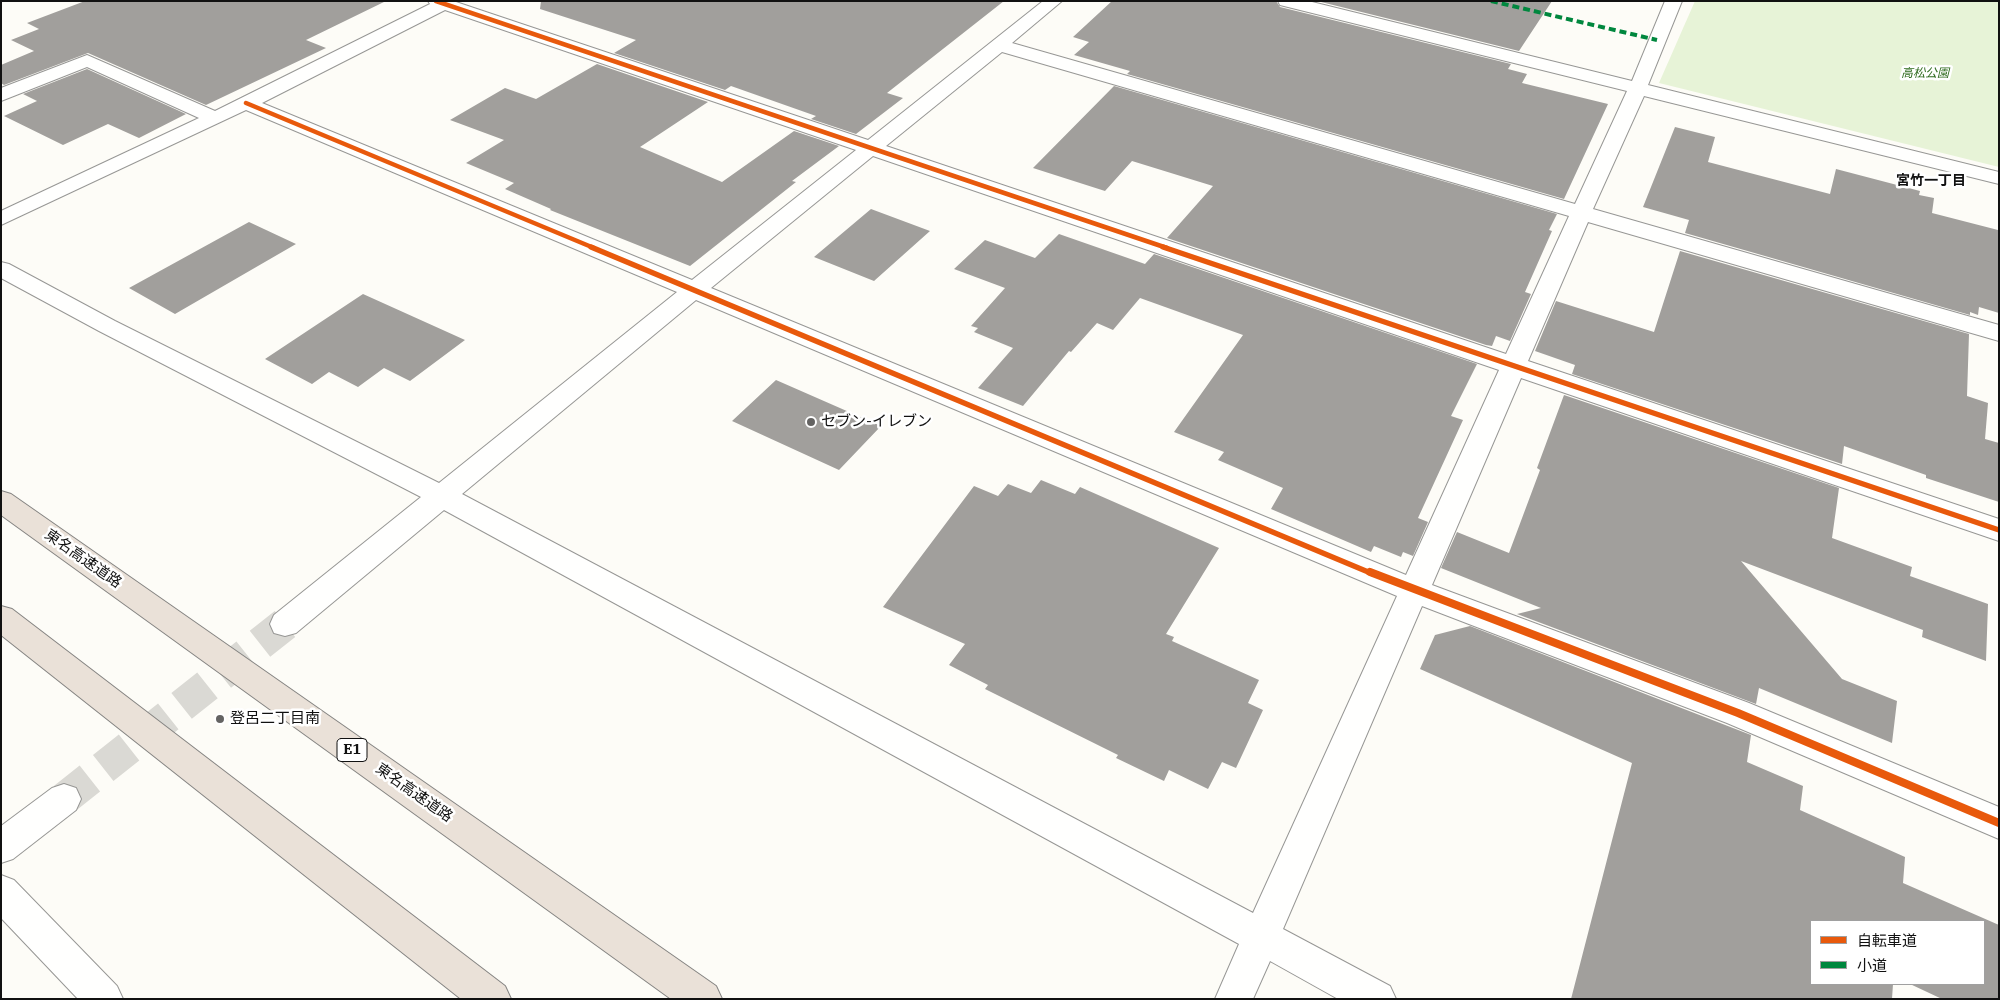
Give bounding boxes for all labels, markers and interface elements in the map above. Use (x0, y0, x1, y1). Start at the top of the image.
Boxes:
park label: 高松公園 (1901, 67, 1949, 81)
district label: 宮竹一丁目 (1896, 173, 1966, 189)
place label: セブン-イレブン (821, 413, 932, 431)
marker: セブン-イレブン (805, 416, 817, 428)
street label: 東名高速道路 (41, 526, 125, 592)
place label: 登呂二丁目南 (230, 710, 320, 728)
marker: 登呂二丁目南 (214, 713, 226, 725)
road number: E1 (337, 738, 367, 762)
street label: 東名高速道路 (372, 760, 456, 826)
legend (1810, 920, 1985, 985)
text: 自転車道 (1857, 931, 1917, 950)
text: 小道 (1857, 956, 1887, 975)

